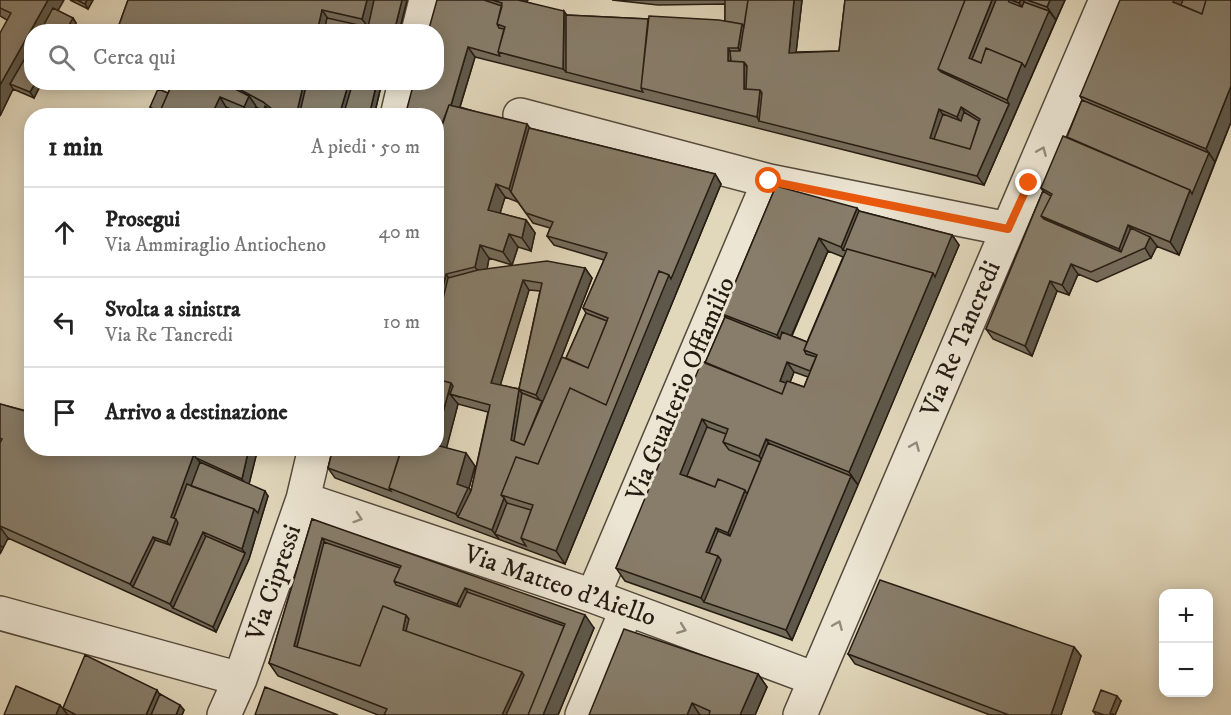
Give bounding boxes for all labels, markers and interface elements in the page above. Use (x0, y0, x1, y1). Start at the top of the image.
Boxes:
search box (24, 24, 444, 90)
icon: search (45, 41, 78, 74)
text: Cerca qui (93, 44, 176, 71)
text: 1 min (48, 131, 103, 164)
text: A piedi · 50 m (311, 135, 420, 160)
one-way arrow (1035, 147, 1047, 158)
route start (755, 167, 781, 193)
route end (1015, 169, 1041, 195)
text: Prosegui (105, 206, 180, 233)
icon: ahead (48, 216, 81, 249)
text: 40 m (378, 220, 420, 245)
text: Via Ammiraglio Antiocheno (105, 233, 326, 258)
street label: Via Re Tancredi (913, 256, 1009, 423)
street label: Via Gualterio Offamilio (619, 272, 743, 507)
text: Svolta a sinistra (105, 296, 240, 323)
icon: left (48, 306, 81, 339)
text: 10 m (383, 310, 420, 335)
text: Via Re Tancredi (105, 323, 233, 348)
icon: arrive (48, 396, 81, 429)
text: Arrivo a destinazione (105, 399, 288, 426)
one-way arrow (908, 441, 920, 452)
one-way arrow (352, 510, 363, 523)
street label: Via Cipressi (238, 520, 309, 646)
street label: Via Matteo d'Aiello (459, 537, 660, 634)
map controls (1159, 589, 1213, 697)
button: + (1159, 589, 1213, 643)
one-way arrow (831, 620, 843, 631)
one-way arrow (676, 622, 687, 634)
button: − (1159, 643, 1213, 697)

